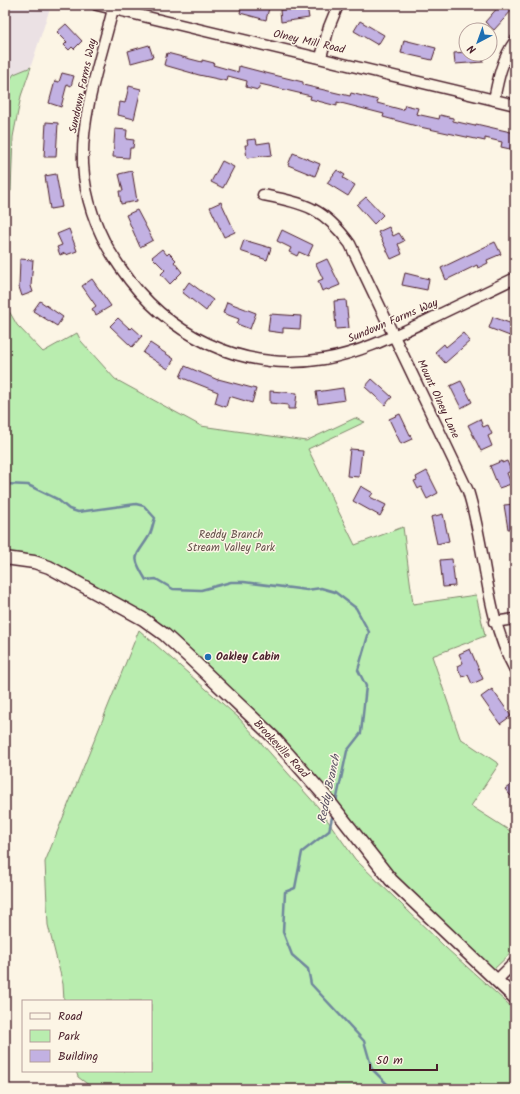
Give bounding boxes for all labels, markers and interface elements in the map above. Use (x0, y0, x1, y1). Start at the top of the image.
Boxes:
north arrow (458, 22, 498, 62)
street label: Olney Mill Road (271, 25, 347, 59)
street label: Sundown Farms Way (64, 36, 102, 135)
text: N (464, 40, 481, 58)
street label: Sundown Farms Way (345, 294, 442, 348)
street label: Mount Olney Lane (412, 357, 464, 441)
park label: Reddy Branch Stream Valley Park (187, 526, 276, 557)
place label: Oakley Cabin (216, 648, 280, 666)
marker: Oakley Cabin (203, 652, 213, 662)
street label: Brookeville Road (249, 716, 313, 783)
water label: Reddy Branch (312, 751, 346, 825)
legend (22, 1000, 152, 1072)
text: Road (58, 1007, 83, 1026)
text: Park (58, 1027, 80, 1046)
scale bar (370, 1046, 437, 1072)
text: Building (58, 1047, 98, 1066)
text: 50 m (376, 1051, 403, 1070)

